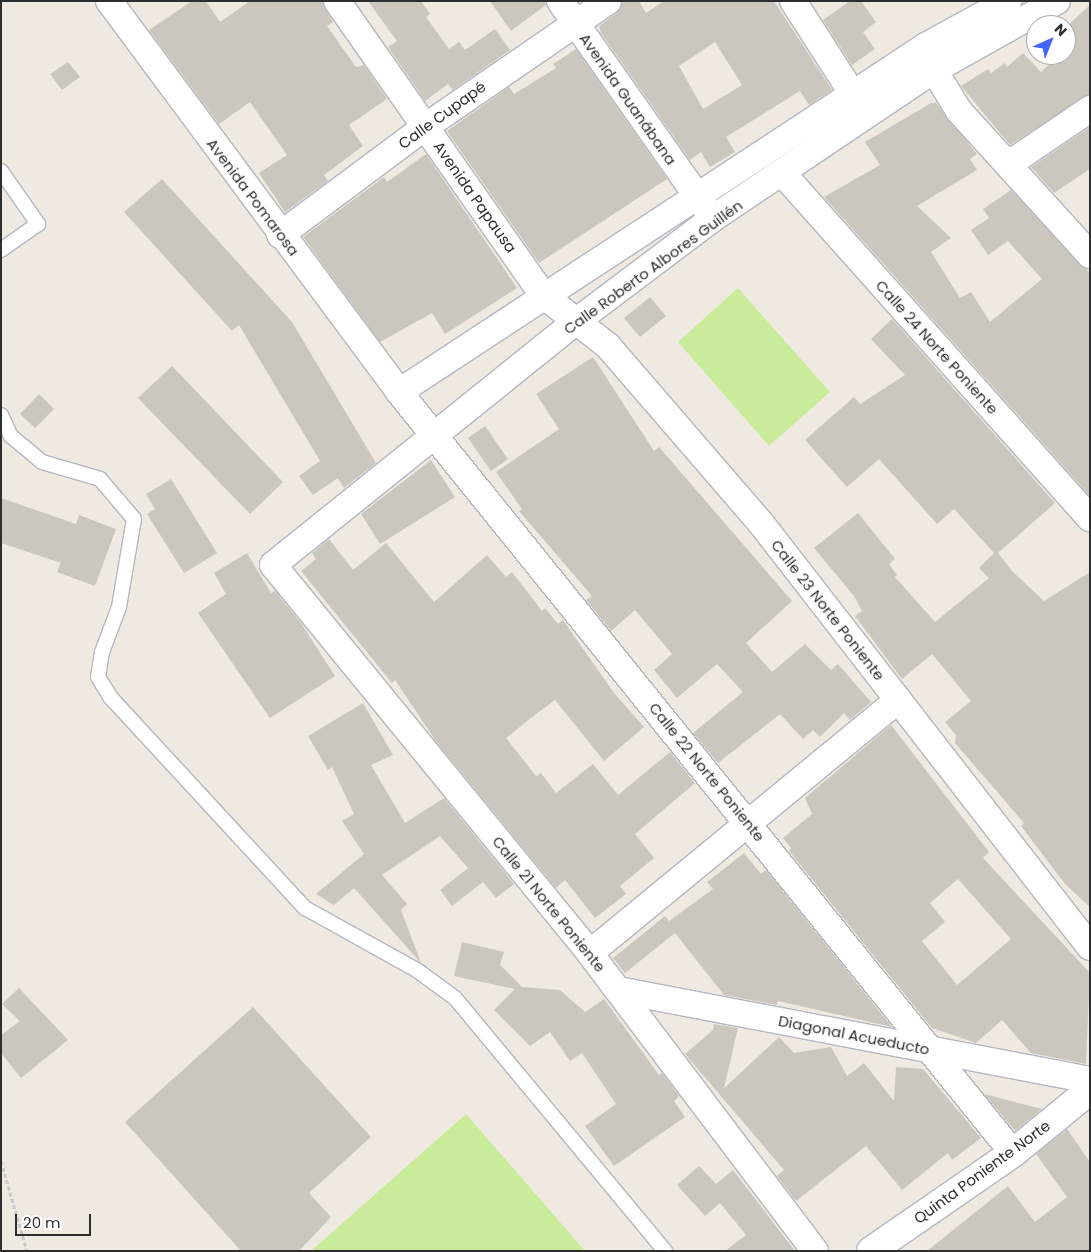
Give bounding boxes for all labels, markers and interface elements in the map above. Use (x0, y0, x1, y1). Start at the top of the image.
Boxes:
north arrow (1026, 15, 1076, 65)
text: N (1050, 19, 1071, 41)
street label: Avenida Guanábana (576, 30, 680, 168)
street label: Calle Cupapé (395, 77, 489, 153)
street label: Avenida Pomarosa (203, 135, 303, 259)
street label: Avenida Papausa (430, 138, 520, 256)
street label: Calle Roberto Albores Guillén (560, 196, 746, 338)
street label: Calle 24 Norte Poniente (872, 276, 1002, 418)
street label: Calle 23 Norte Poniente (767, 536, 889, 684)
street label: Calle 22 Norte Poniente (645, 699, 769, 845)
street label: Calle 21 Norte Poniente (489, 832, 609, 976)
street label: Diagonal Acueducto (777, 1012, 931, 1058)
street label: Quinta Poniente Norte (910, 1117, 1054, 1227)
scale bar (18, 1204, 94, 1236)
text: 20 m (23, 1212, 61, 1233)

